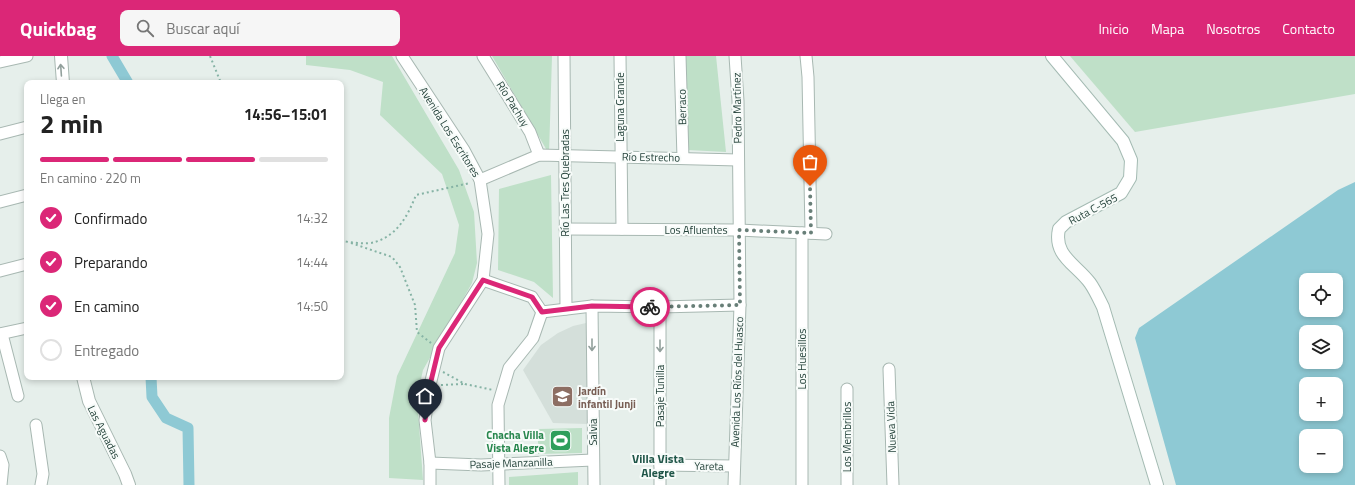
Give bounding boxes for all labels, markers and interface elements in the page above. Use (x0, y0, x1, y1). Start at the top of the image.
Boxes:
search box (120, 10, 400, 46)
text: Quickbag (20, 14, 96, 43)
icon: search (134, 17, 156, 39)
text: Buscar aquí (166, 17, 240, 40)
text: Inicio (1098, 18, 1129, 39)
text: Mapa (1151, 18, 1184, 39)
text: Nosotros (1206, 18, 1260, 39)
text: Contacto (1282, 18, 1335, 39)
one-way arrow (58, 63, 65, 76)
street label: Laguna Grande (612, 72, 628, 142)
street label: Pedro Martínez (728, 72, 746, 144)
street label: Río Pachuy (493, 78, 534, 131)
street label: Avenida Los Escritores (416, 84, 484, 180)
text: Llega en (40, 89, 85, 109)
street label: Berraco (674, 89, 690, 125)
text: 14:56–15:01 (244, 103, 328, 126)
text: 2 min (40, 104, 103, 143)
street label: Río Las Tres Quebradas (557, 129, 573, 237)
pin (793, 145, 827, 186)
street label: Río Estrecho (622, 148, 680, 166)
icon: bag (799, 151, 821, 173)
text: En camino · 220 m (40, 168, 141, 188)
street label: Ruta C-565 (1066, 189, 1120, 229)
icon: check (40, 207, 62, 229)
text: Confirmado (74, 207, 147, 230)
text: 14:32 (296, 208, 328, 228)
street label: Los Afluentes (664, 222, 728, 238)
icon: check (40, 251, 62, 273)
text: Preparando (74, 251, 148, 274)
text: 14:44 (296, 252, 328, 272)
map controls (1299, 273, 1343, 473)
button: locate (1299, 273, 1343, 317)
courier (630, 287, 670, 327)
icon: check (40, 295, 62, 317)
text: En camino (74, 295, 140, 318)
text: 14:50 (296, 296, 328, 316)
icon: bike (639, 296, 661, 318)
street label: Avenida Los Ríos del Huasco (727, 316, 747, 448)
button: layers (1299, 325, 1343, 369)
street label: Los Huesillos (794, 329, 810, 389)
one-way arrow (589, 338, 596, 351)
text: Entregado (74, 339, 139, 362)
one-way arrow (656, 339, 664, 352)
street label: Pasaje Tunilla (652, 364, 668, 427)
button: + (1299, 377, 1343, 421)
pin (408, 379, 442, 420)
place label: Jardín infantil Junji (578, 383, 636, 412)
school or university icon: Jardín infantil Junji (549, 384, 575, 410)
icon: home (414, 385, 436, 407)
street label: Nueva Vida (882, 400, 900, 453)
street label: Las Aguadas (84, 402, 124, 462)
street label: Los Membrillos (839, 402, 855, 472)
street label: Salvia (585, 418, 601, 446)
place label: Cnacha Villa Vista Alegre (486, 427, 544, 456)
sports icon: Cnacha Villa Vista Alegre (547, 428, 573, 454)
button: − (1299, 429, 1343, 473)
district label: Villa Vista Alegre (632, 449, 684, 482)
street label: Pasaje Manzanilla (469, 454, 553, 472)
street label: Yareta (694, 458, 724, 474)

